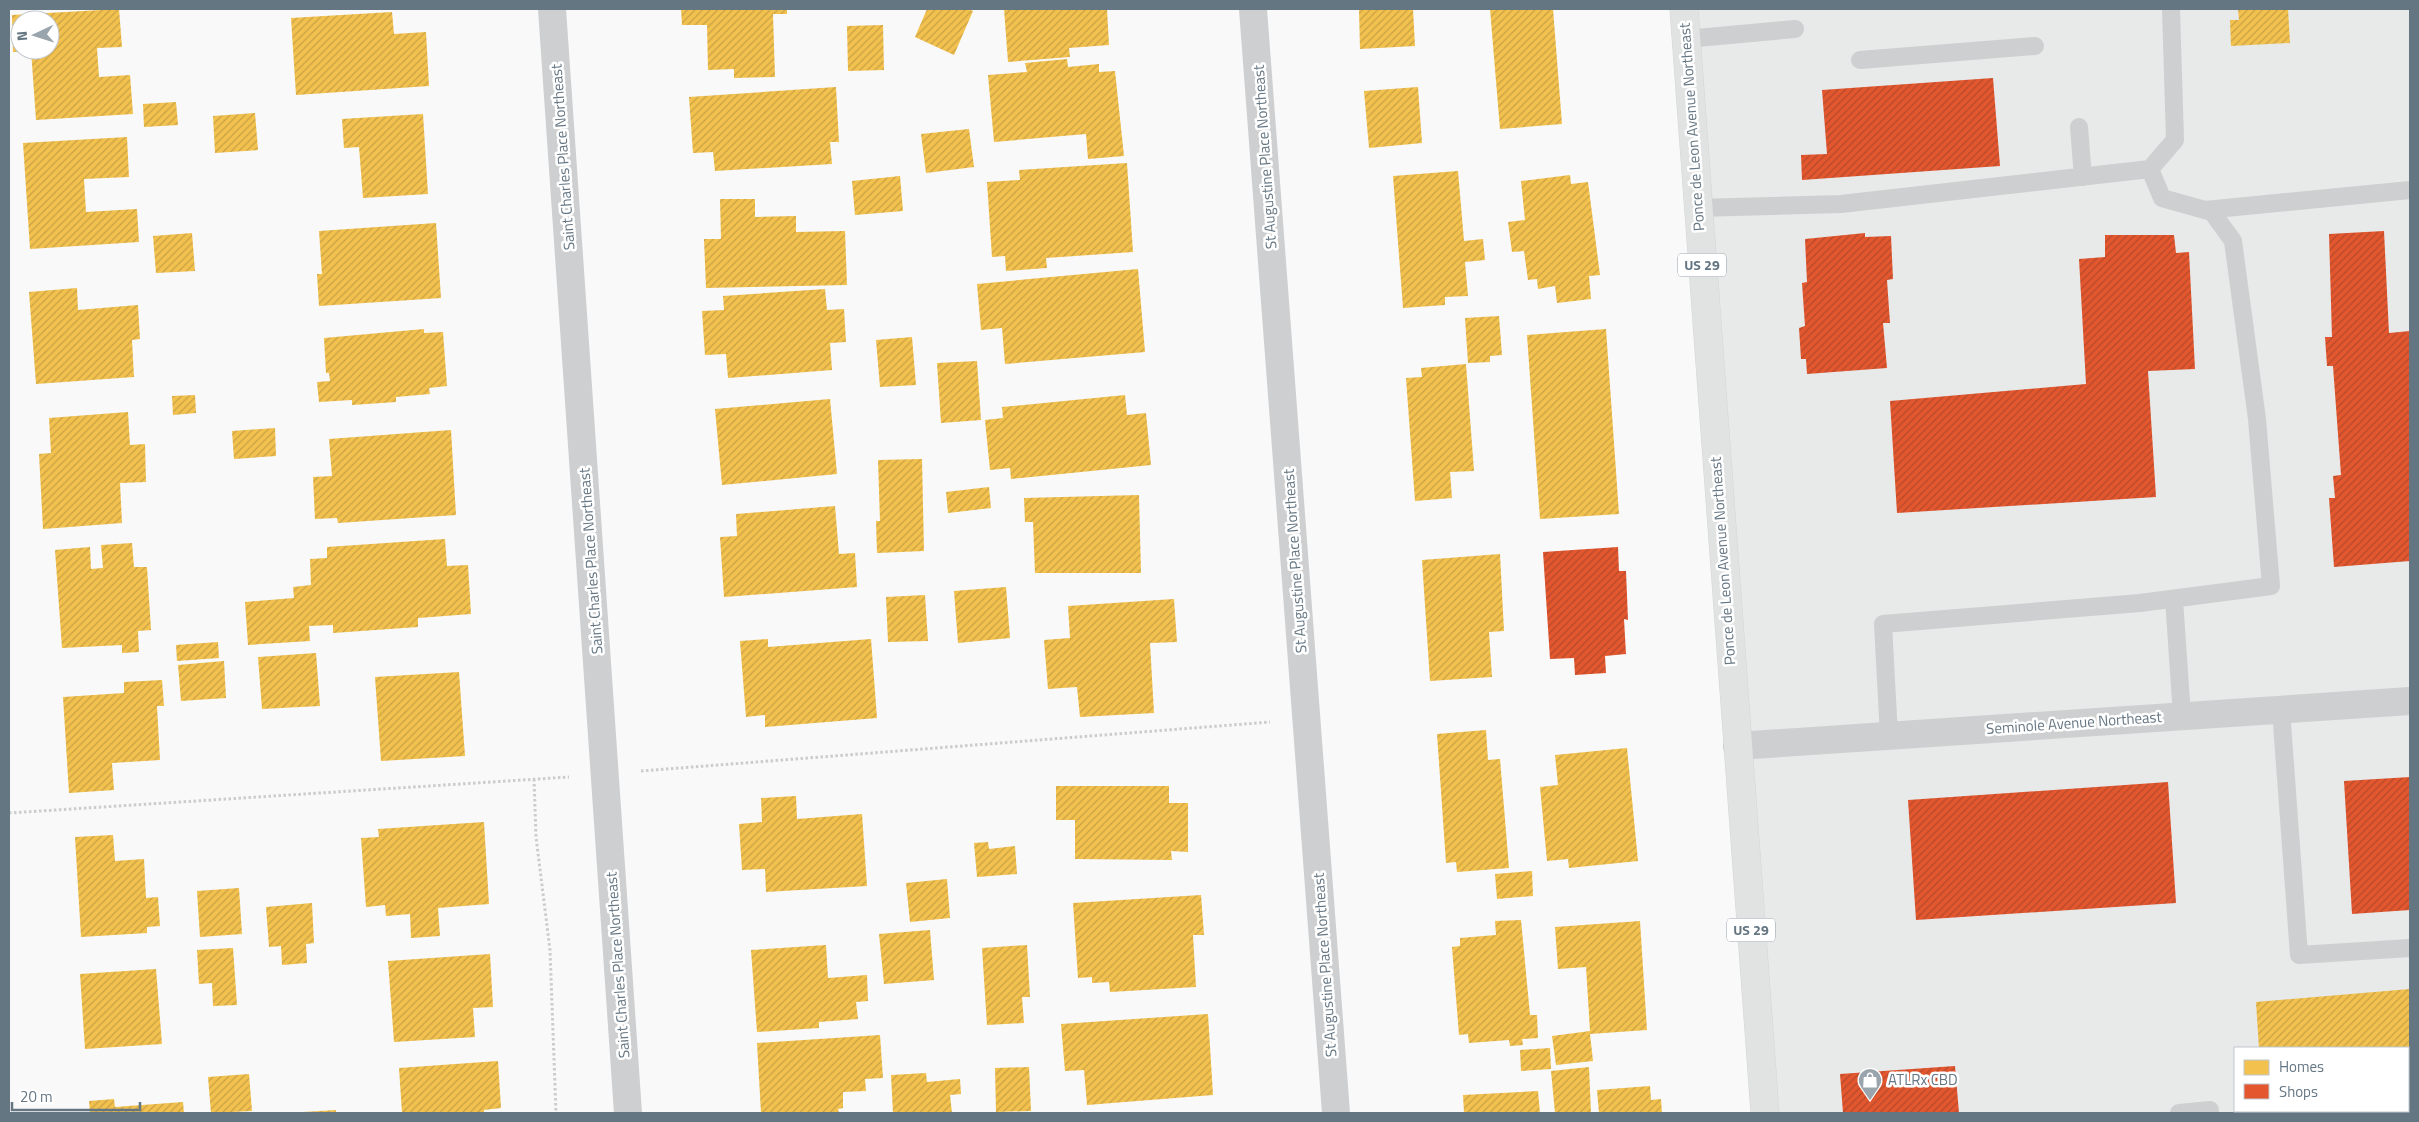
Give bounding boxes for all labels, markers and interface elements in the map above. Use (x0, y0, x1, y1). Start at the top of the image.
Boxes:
north arrow (10, 10, 60, 60)
street label: Ponce de Leon Avenue Northeast (1673, 21, 1710, 232)
text: N (11, 30, 32, 42)
street label: Saint Charles Place Northeast (544, 62, 580, 251)
street label: St Augustine Place Northeast (1247, 63, 1282, 250)
road number: US 29 (1678, 254, 1726, 276)
street label: Ponce de Leon Avenue Northeast (1704, 455, 1741, 666)
street label: Saint Charles Place Northeast (572, 466, 608, 655)
street label: St Augustine Place Northeast (1277, 467, 1312, 654)
street label: Seminole Avenue Northeast (1985, 705, 2163, 740)
street label: Saint Charles Place Northeast (599, 870, 635, 1059)
street label: St Augustine Place Northeast (1307, 871, 1342, 1058)
road number: US 29 (1727, 918, 1775, 942)
legend (2234, 1047, 2409, 1112)
text: Homes (2279, 1055, 2324, 1078)
shop icon: ATLRx CBD (1857, 1067, 1883, 1101)
place label: ATLRx CBD (1888, 1068, 1958, 1091)
scale bar (12, 1080, 140, 1112)
text: Shops (2279, 1080, 2318, 1103)
text: 20 m (20, 1085, 53, 1108)

